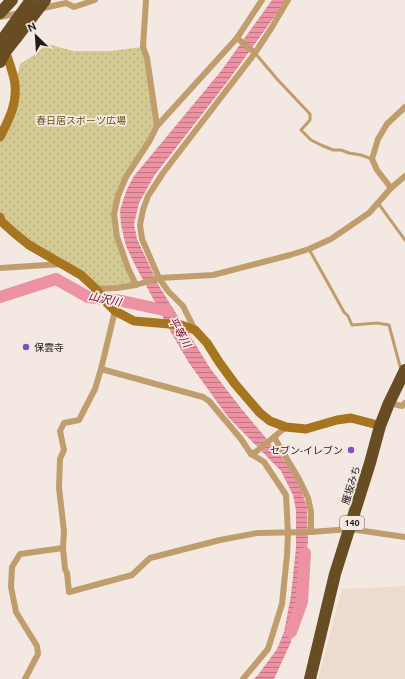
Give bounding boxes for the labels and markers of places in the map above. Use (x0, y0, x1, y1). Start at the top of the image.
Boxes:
marker: 保雲寺 (21, 342, 31, 352)
place label: 保雲寺 (34, 342, 64, 353)
place label: セブン-イレブン (270, 445, 343, 456)
marker: セブン-イレブン (346, 445, 356, 455)

